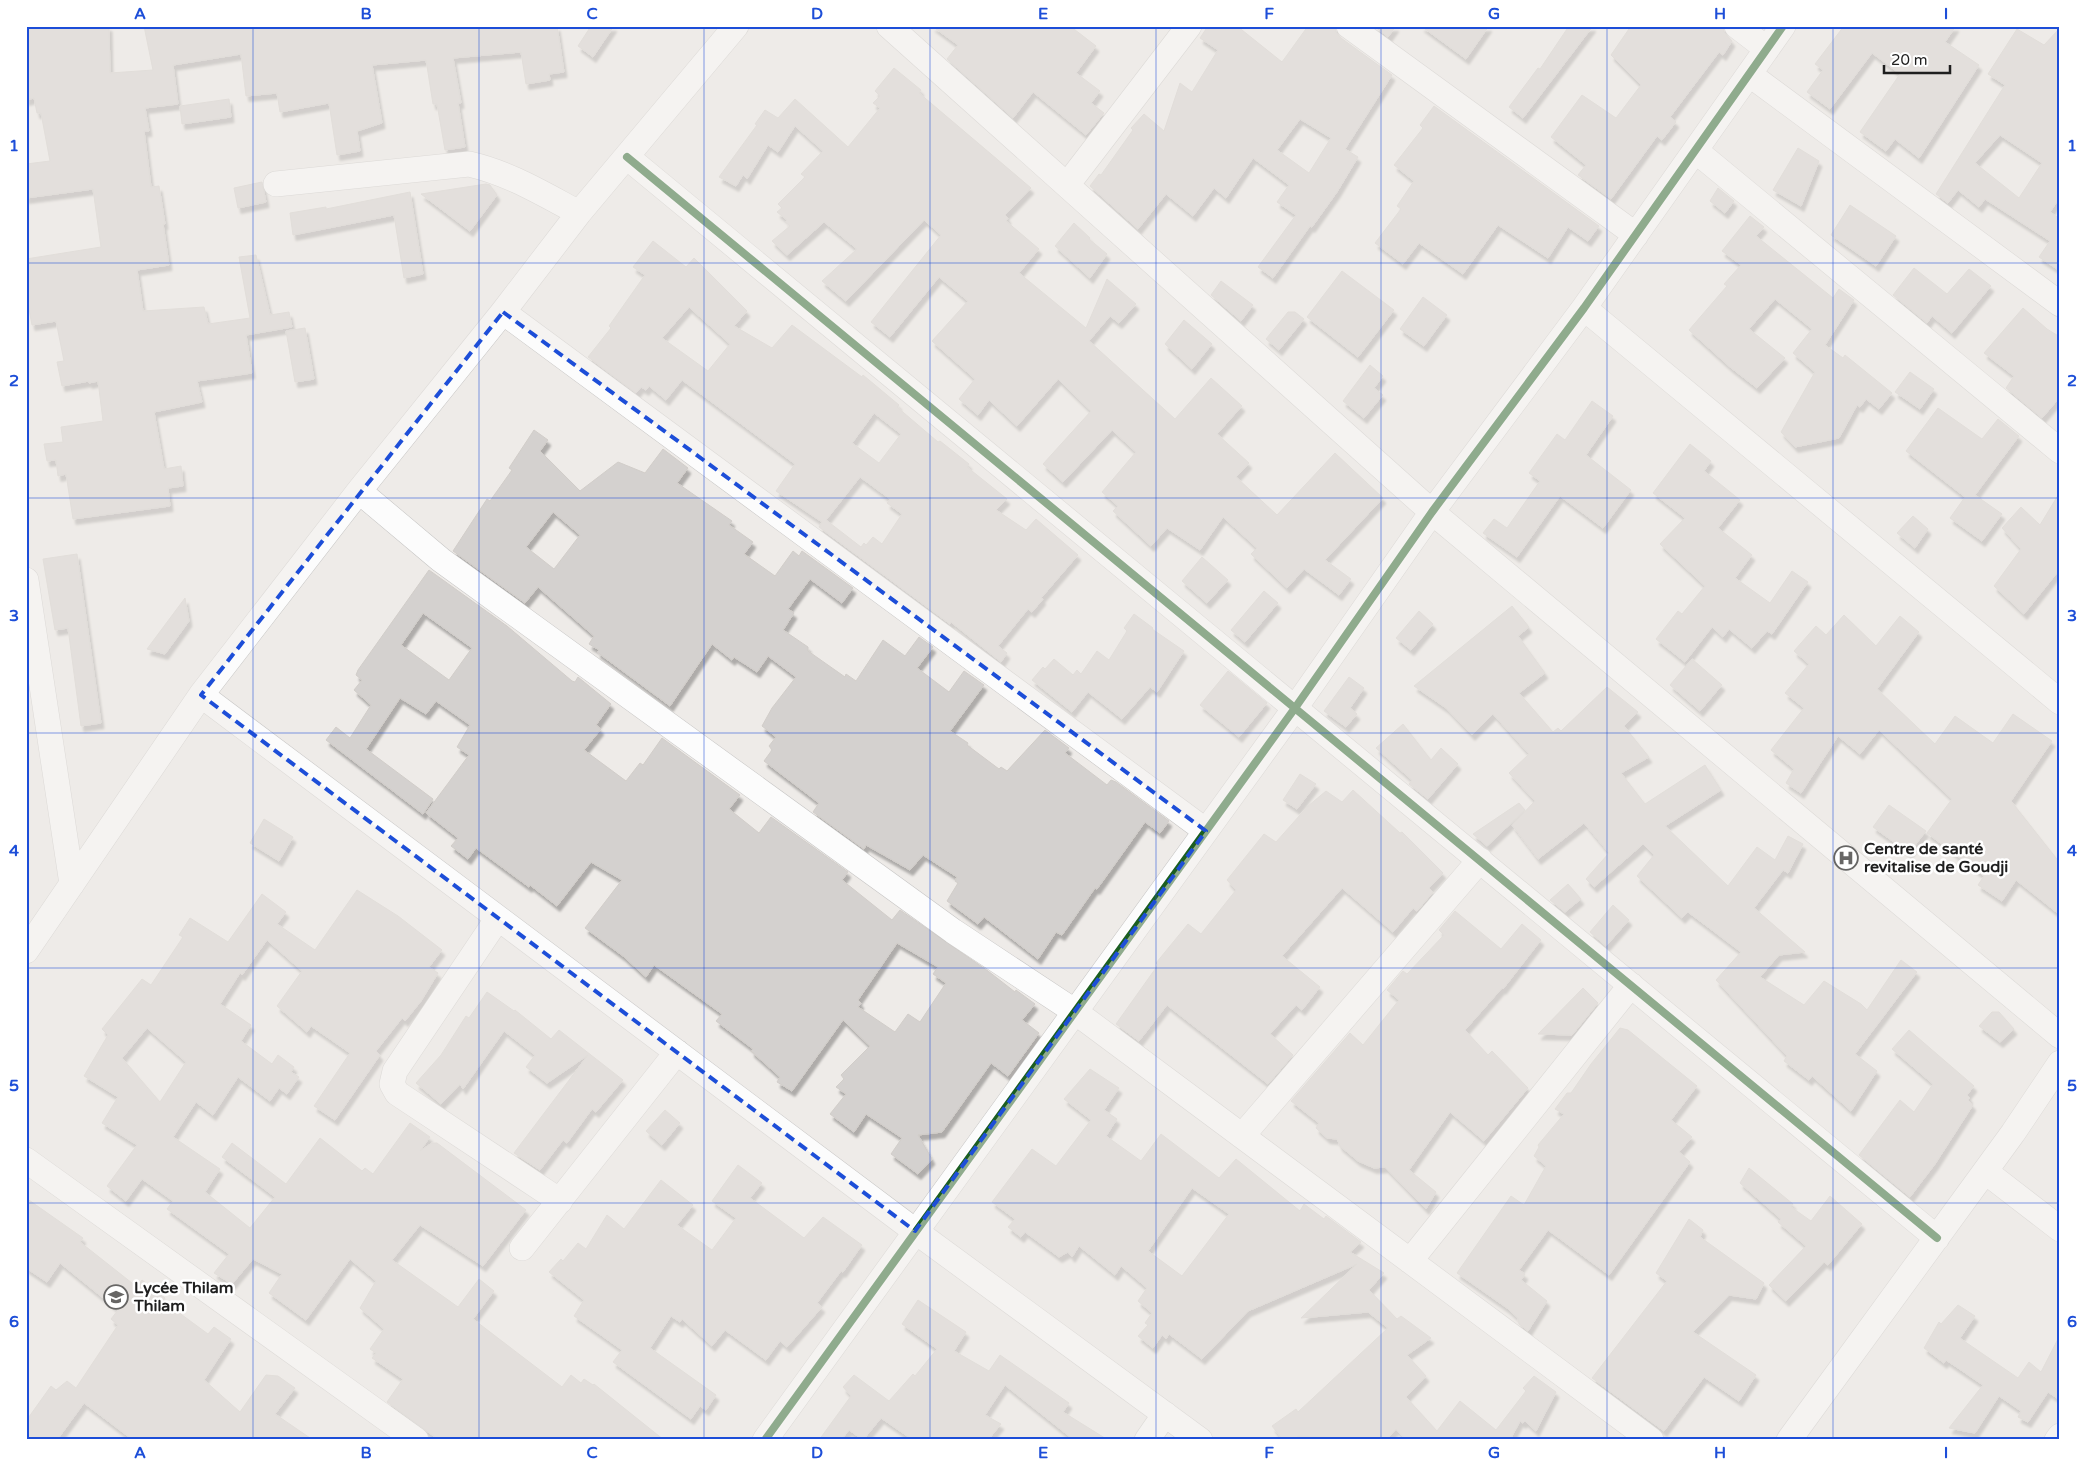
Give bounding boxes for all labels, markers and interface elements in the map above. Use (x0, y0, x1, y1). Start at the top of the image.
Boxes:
text: A (134, 4, 146, 24)
text: B (360, 4, 372, 24)
text: C (586, 4, 598, 24)
text: D (811, 4, 823, 24)
text: E (1038, 4, 1048, 24)
text: F (1264, 4, 1274, 24)
text: G (1488, 4, 1500, 24)
text: H (1714, 4, 1726, 24)
text: I (1944, 4, 1948, 24)
scale bar (1884, 42, 1950, 74)
text: 20 m (1891, 51, 1928, 69)
text: 1 (9, 136, 19, 156)
text: 1 (2067, 136, 2077, 156)
text: 2 (9, 371, 19, 391)
text: 2 (2067, 371, 2077, 391)
text: 3 (9, 606, 19, 626)
text: 3 (2067, 606, 2077, 626)
place label: Centre de santé revitalise de Goudji (1864, 839, 2008, 877)
text: 4 (9, 841, 19, 861)
text: 4 (2067, 841, 2077, 861)
hospital icon: Centre de santé revitalise de Goudji (1833, 845, 1859, 871)
text: 5 (9, 1076, 19, 1096)
text: 5 (2067, 1076, 2077, 1096)
place label: Lycée Thilam Thilam (133, 1278, 233, 1316)
school or university icon: Lycée Thilam Thilam (103, 1284, 129, 1310)
text: 6 (9, 1312, 19, 1332)
text: 6 (2067, 1312, 2077, 1332)
text: A (134, 1443, 146, 1463)
text: B (360, 1443, 372, 1463)
text: C (586, 1443, 598, 1463)
text: D (811, 1443, 823, 1463)
text: E (1038, 1443, 1048, 1463)
text: F (1264, 1443, 1274, 1463)
text: G (1488, 1443, 1500, 1463)
text: H (1714, 1443, 1726, 1463)
text: I (1944, 1443, 1948, 1463)

